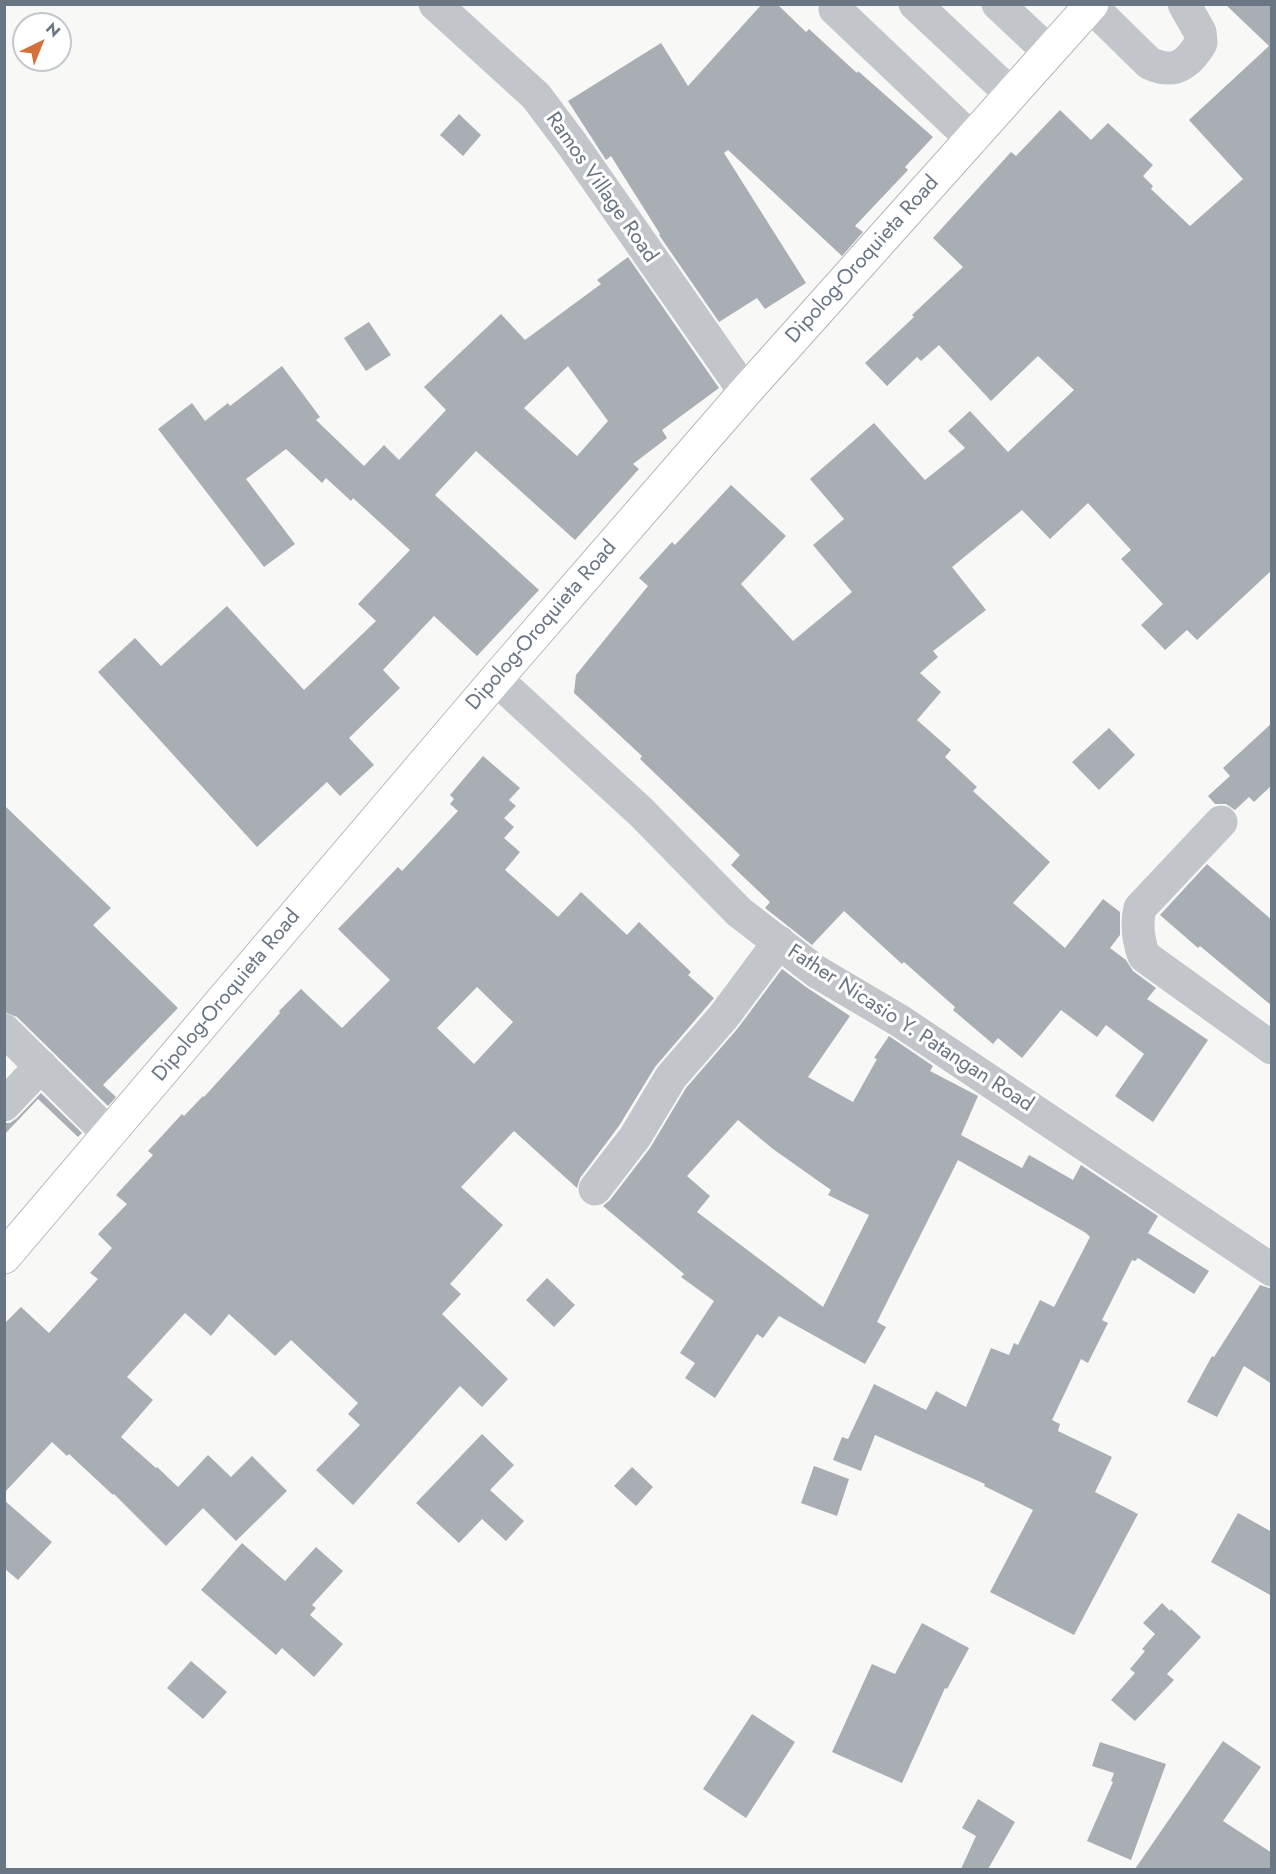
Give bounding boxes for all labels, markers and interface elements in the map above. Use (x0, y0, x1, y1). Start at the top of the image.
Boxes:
north arrow (12, 12, 72, 72)
text: N (41, 17, 66, 43)
street label: Ramos Village Road (540, 108, 662, 268)
street label: Dipolog-Oroquieta Road (781, 171, 945, 349)
street label: Dipolog-Oroquieta Road (461, 536, 623, 716)
street label: Dipolog-Oroquieta Road (148, 905, 306, 1087)
street label: Father Nicasio Y. Patangan Road (782, 940, 1038, 1118)

